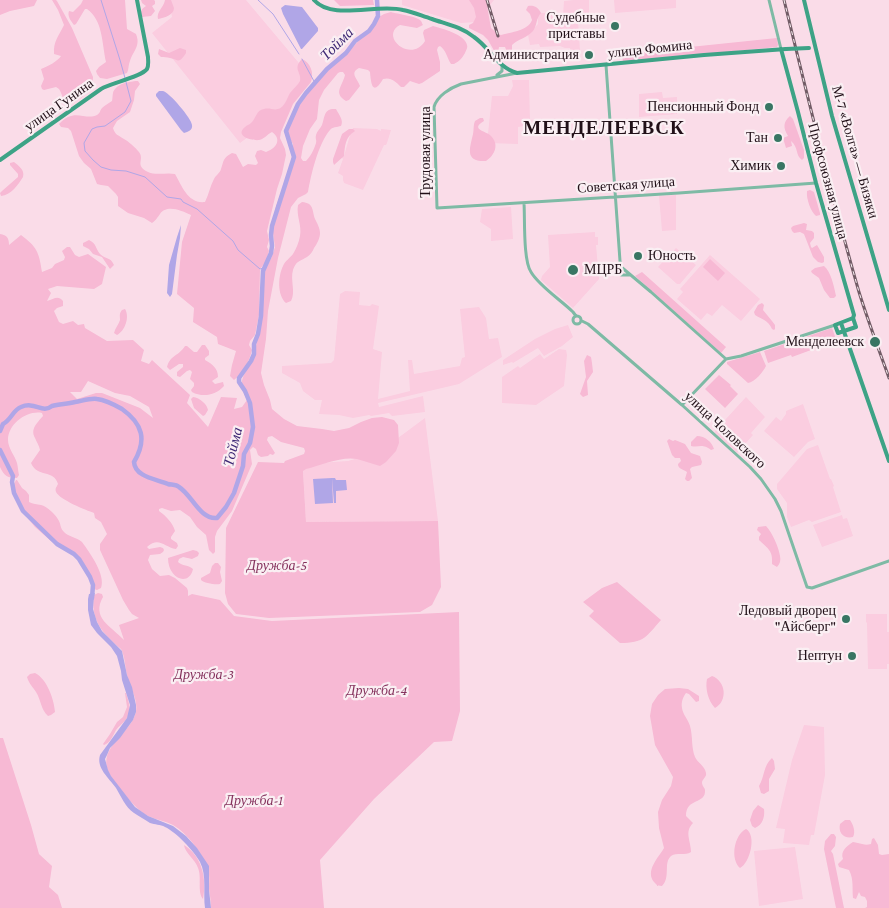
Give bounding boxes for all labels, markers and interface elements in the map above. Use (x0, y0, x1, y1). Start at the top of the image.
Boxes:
place label: Судебные приставы (546, 10, 605, 42)
marker: Судебные приставы (609, 20, 621, 32)
water label: Тойма (317, 24, 357, 64)
street label: улица Фомина (607, 36, 693, 62)
place label: Администрация (483, 47, 579, 63)
marker: Администрация (583, 49, 595, 61)
street label: улица Гунина (21, 75, 97, 135)
street label: М-7 «Волга» — Бизяки (828, 84, 882, 220)
place label: Пенсионный Фонд (647, 99, 759, 115)
marker: Пенсионный Фонд (763, 101, 775, 113)
street label: Трудовая улица (418, 106, 434, 198)
district label: МЕНДЕЛЕЕВСК (522, 117, 686, 139)
street label: Профсоюзная улица (804, 121, 852, 241)
place label: Тан (746, 130, 768, 146)
marker: Тан (772, 132, 784, 144)
place label: Химик (730, 158, 771, 174)
marker: Химик (775, 160, 787, 172)
street label: Советская улица (577, 173, 675, 197)
place label: Юность (648, 248, 696, 264)
marker: Юность (632, 250, 644, 262)
place label: МЦРБ (584, 262, 622, 278)
marker: МЦРБ (566, 263, 580, 277)
place label: Менделеевск (786, 334, 864, 350)
marker: Менделеевск (868, 335, 882, 349)
street label: улица Чоловского (681, 388, 769, 472)
water label: Тойма (219, 425, 247, 469)
park label: Дружба-5 (247, 558, 307, 574)
place label: Ледовый дворец "Айсберг" (739, 603, 836, 636)
marker: Ледовый дворец "Айсберг" (840, 613, 852, 625)
place label: Нептун (798, 648, 842, 664)
marker: Нептун (846, 650, 858, 662)
park label: Дружба-3 (174, 667, 234, 683)
park label: Дружба-4 (347, 683, 407, 699)
park label: Дружба-1 (225, 793, 283, 809)

